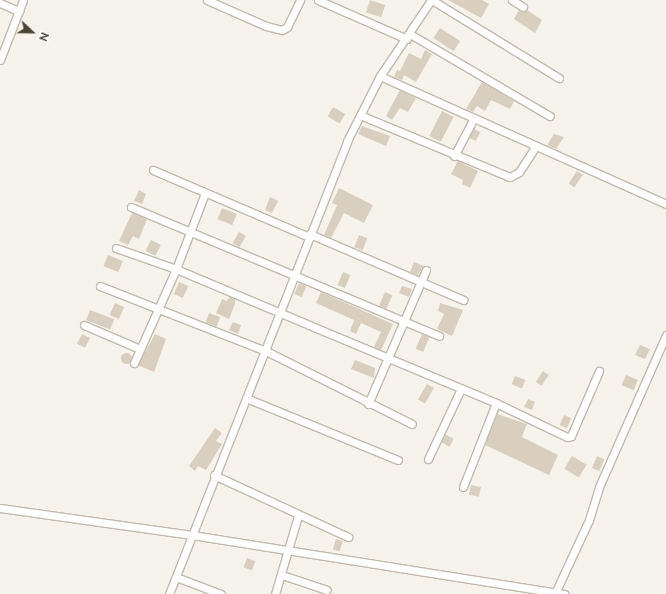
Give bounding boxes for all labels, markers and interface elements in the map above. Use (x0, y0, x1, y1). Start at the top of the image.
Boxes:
north arrow (12, 12, 52, 52)
text: N (36, 30, 51, 43)

